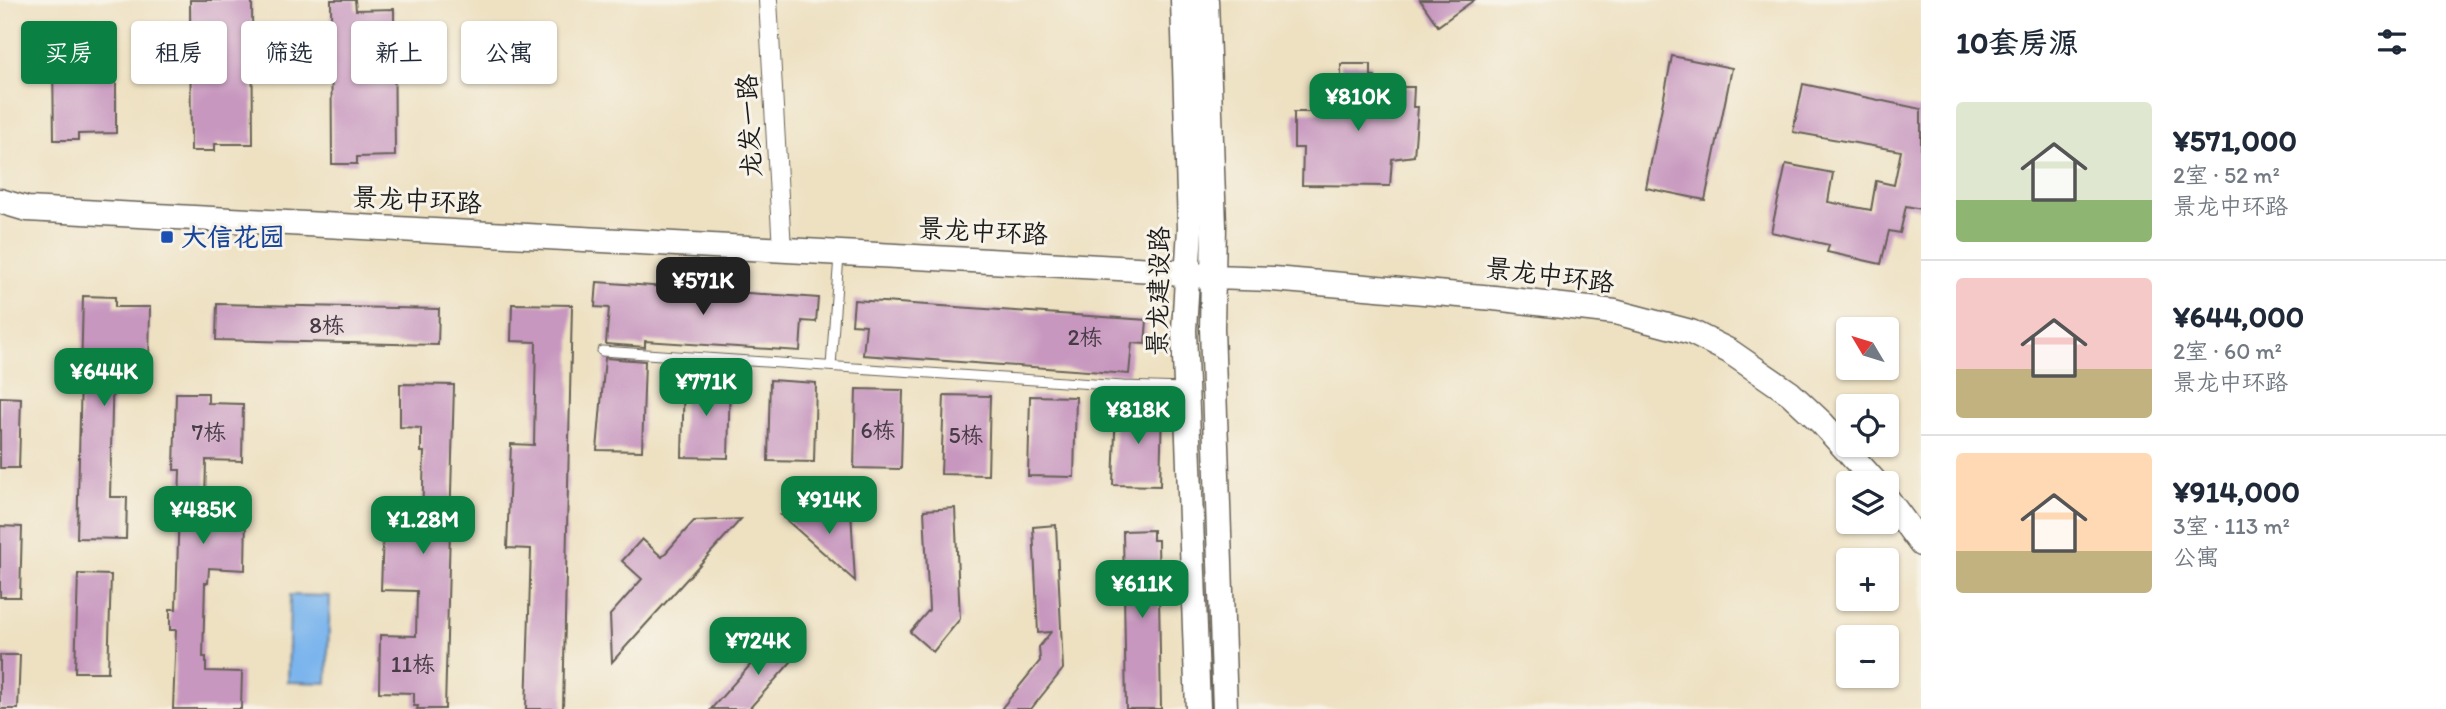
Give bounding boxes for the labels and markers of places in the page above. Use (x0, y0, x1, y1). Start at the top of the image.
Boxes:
pin: ¥810K (1309, 74, 1407, 133)
place label: 大信花园 (181, 221, 285, 253)
marker: 大信花园 (159, 229, 175, 245)
pin: ¥571K (654, 258, 752, 317)
pin: ¥644K (55, 348, 153, 408)
pin: ¥771K (657, 358, 755, 418)
pin: ¥818K (1089, 386, 1187, 446)
pin: ¥914K (780, 476, 878, 536)
pin: ¥485K (154, 486, 252, 546)
pin: ¥1.28M (366, 496, 480, 556)
pin: ¥611K (1093, 560, 1191, 620)
pin: ¥724K (709, 618, 807, 677)

